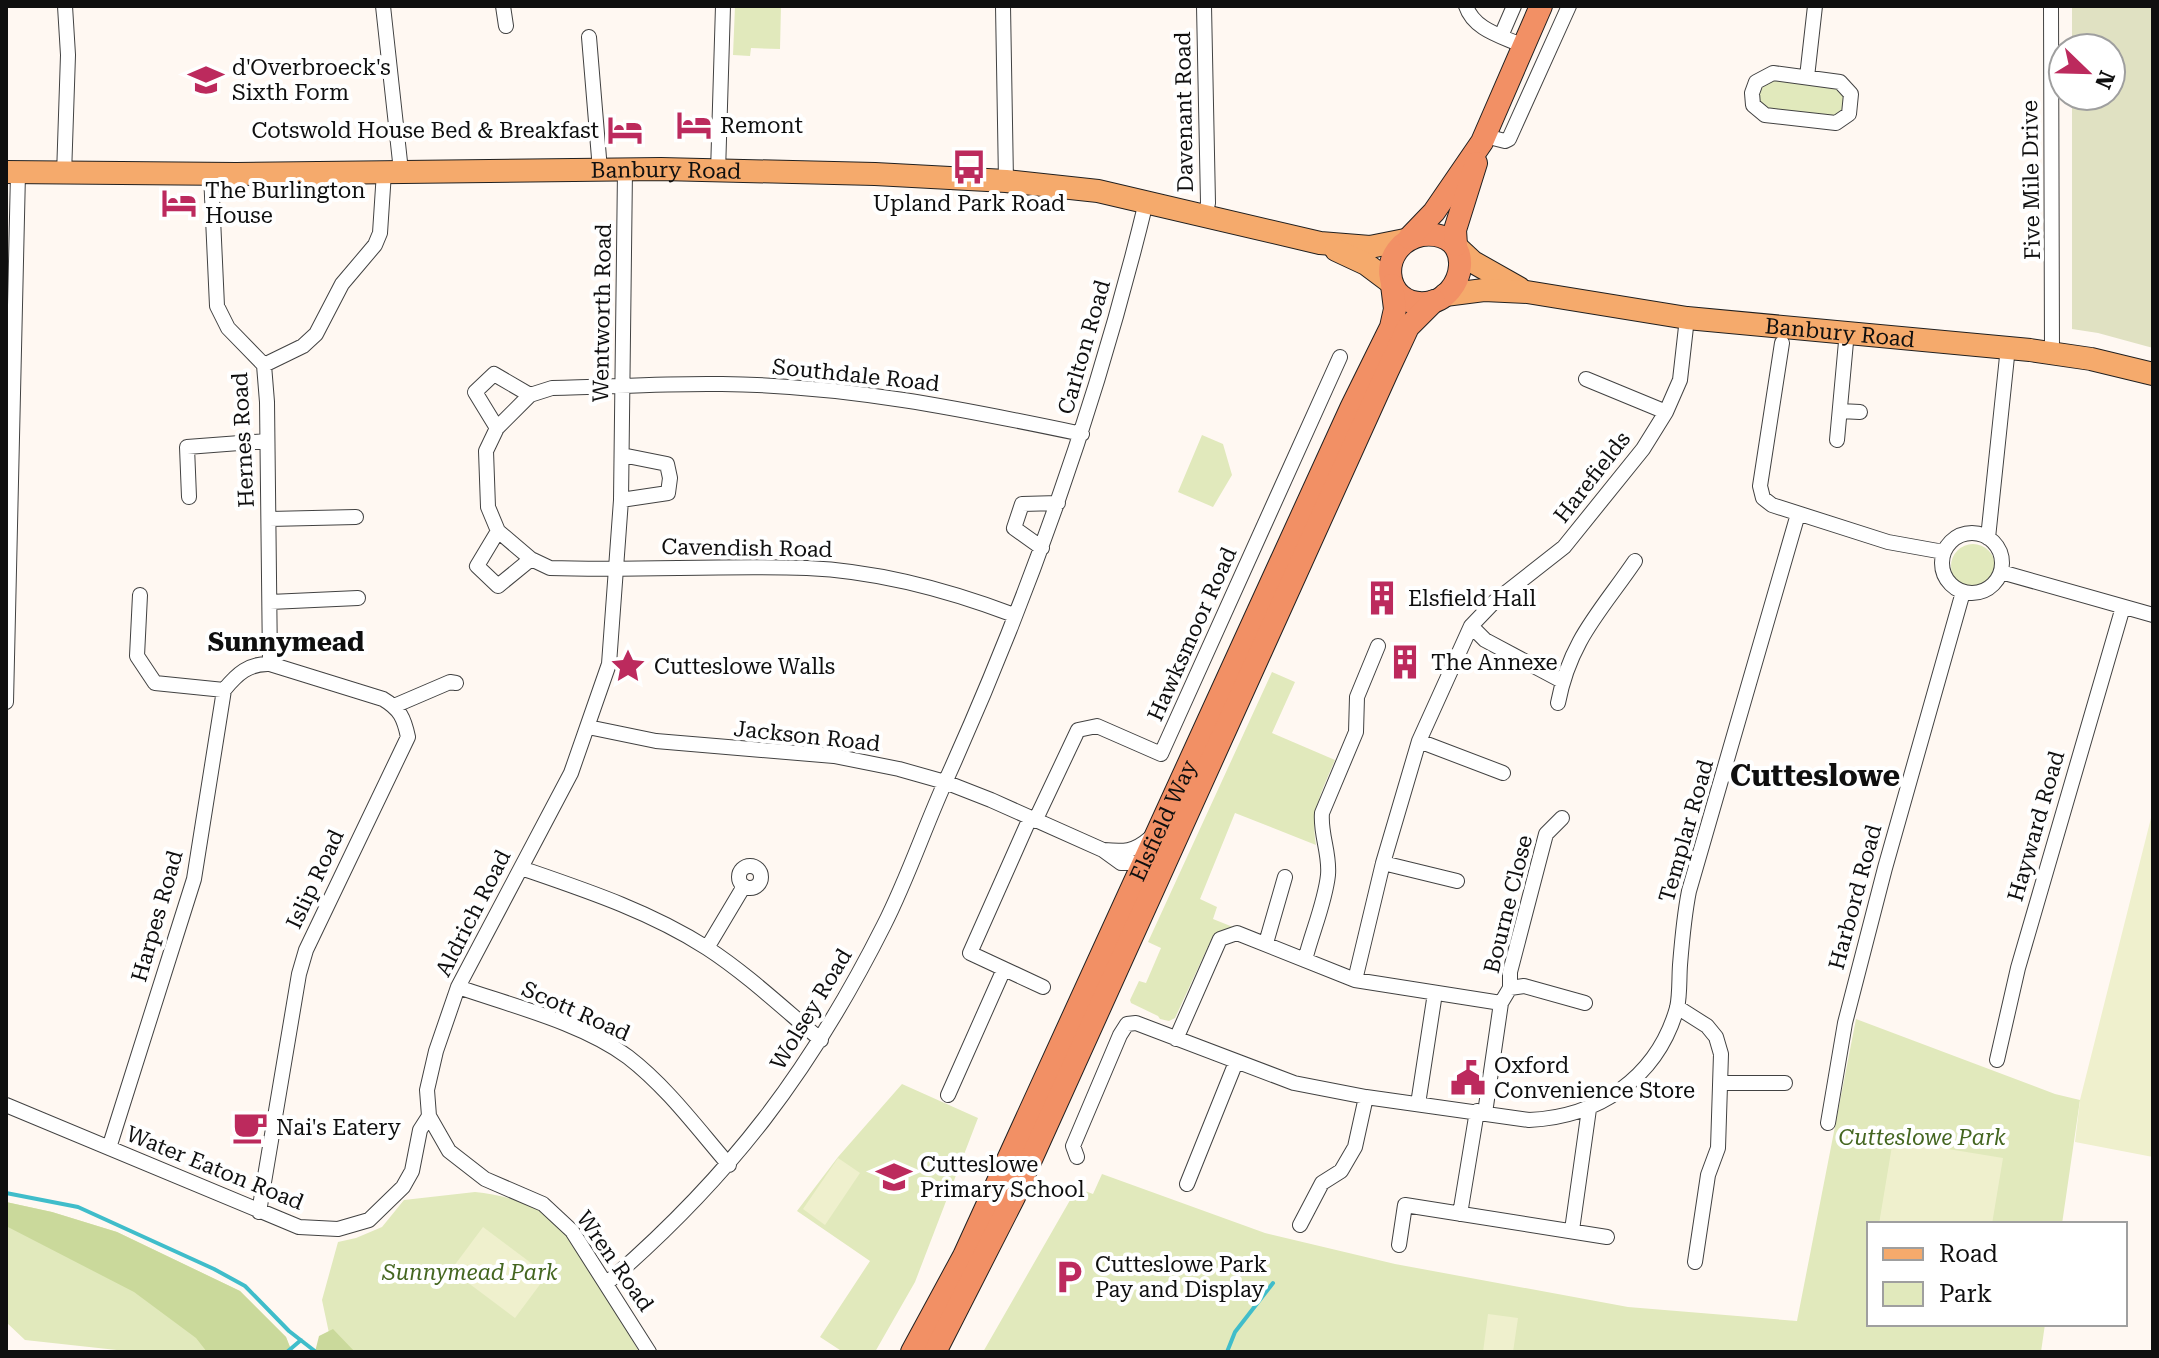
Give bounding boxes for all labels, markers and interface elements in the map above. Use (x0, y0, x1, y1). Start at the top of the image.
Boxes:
street label: Davenant Road (1170, 31, 1198, 193)
north arrow (2047, 32, 2127, 112)
place label: d'Overbroeck's Sixth Form (232, 55, 391, 105)
school or university icon: d'Overbroeck's Sixth Form (187, 61, 225, 99)
text: N (2090, 67, 2120, 92)
street label: Five Mile Drive (2017, 100, 2045, 260)
hotel icon: Remont (675, 106, 713, 144)
hotel icon: Cotswold House Bed & Breakfast (606, 111, 644, 149)
place label: Remont (720, 113, 803, 138)
place label: Cotswold House Bed & Breakfast (251, 118, 599, 143)
bus stop icon: Upland Park Road (950, 148, 988, 186)
street label: Banbury Road (591, 156, 741, 183)
place label: The Burlington House (205, 178, 365, 228)
hotel icon: The Burlington House (160, 184, 198, 222)
place label: Upland Park Road (873, 191, 1065, 216)
street label: Wentworth Road (588, 223, 616, 403)
street label: Carlton Road (1053, 277, 1115, 417)
street label: Banbury Road (1764, 313, 1916, 352)
street label: Southdale Road (771, 354, 941, 396)
street label: Hernes Road (227, 372, 259, 508)
street label: Harefields (1549, 426, 1635, 528)
street label: Cavendish Road (661, 534, 833, 562)
street label: Hawksmoor Road (1142, 543, 1242, 725)
building icon: Elsfield Hall (1363, 579, 1401, 617)
place label: Elsfield Hall (1408, 586, 1536, 611)
district label: Sunnymead (208, 627, 364, 657)
building icon: The Annexe (1386, 643, 1424, 681)
place icon: Cutteslowe Walls (609, 647, 647, 685)
place label: The Annexe (1431, 650, 1558, 675)
place label: Cutteslowe Walls (654, 654, 835, 679)
street label: Jackson Road (732, 716, 882, 756)
street label: Hayward Road (2003, 748, 2069, 904)
street label: Elsfield Way (1124, 756, 1201, 885)
street label: Templar Road (1654, 757, 1718, 905)
district label: Cutteslowe (1730, 758, 1900, 793)
street label: Harbord Road (1824, 822, 1886, 972)
street label: Islip Road (281, 825, 349, 933)
street label: Bourne Close (1479, 832, 1537, 976)
street label: Aldrich Road (430, 845, 516, 981)
street label: Harpes Road (126, 847, 188, 985)
street label: Wolsey Road (765, 944, 857, 1074)
street label: Scott Road (518, 976, 634, 1046)
place label: Oxford Convenience Store (1494, 1053, 1695, 1103)
public building icon: Oxford Convenience Store (1449, 1059, 1487, 1097)
cafe icon: Nai's Eatery (231, 1108, 269, 1146)
place label: Nai's Eatery (276, 1115, 401, 1140)
street label: Water Eaton Road (123, 1121, 307, 1215)
park label: Cutteslowe Park (1838, 1125, 2006, 1150)
place label: Cutteslowe Primary School (920, 1152, 1085, 1202)
school or university icon: Cutteslowe Primary School (875, 1158, 913, 1196)
street label: Wren Road (571, 1206, 659, 1316)
legend (1867, 1222, 2127, 1326)
text: Road (1939, 1240, 1998, 1268)
place label: Cutteslowe Park Pay and Display (1095, 1252, 1267, 1302)
parking icon: Cutteslowe Park Pay and Display (1050, 1258, 1088, 1296)
park label: Sunnymead Park (381, 1260, 558, 1285)
text: Park (1939, 1280, 1992, 1308)

